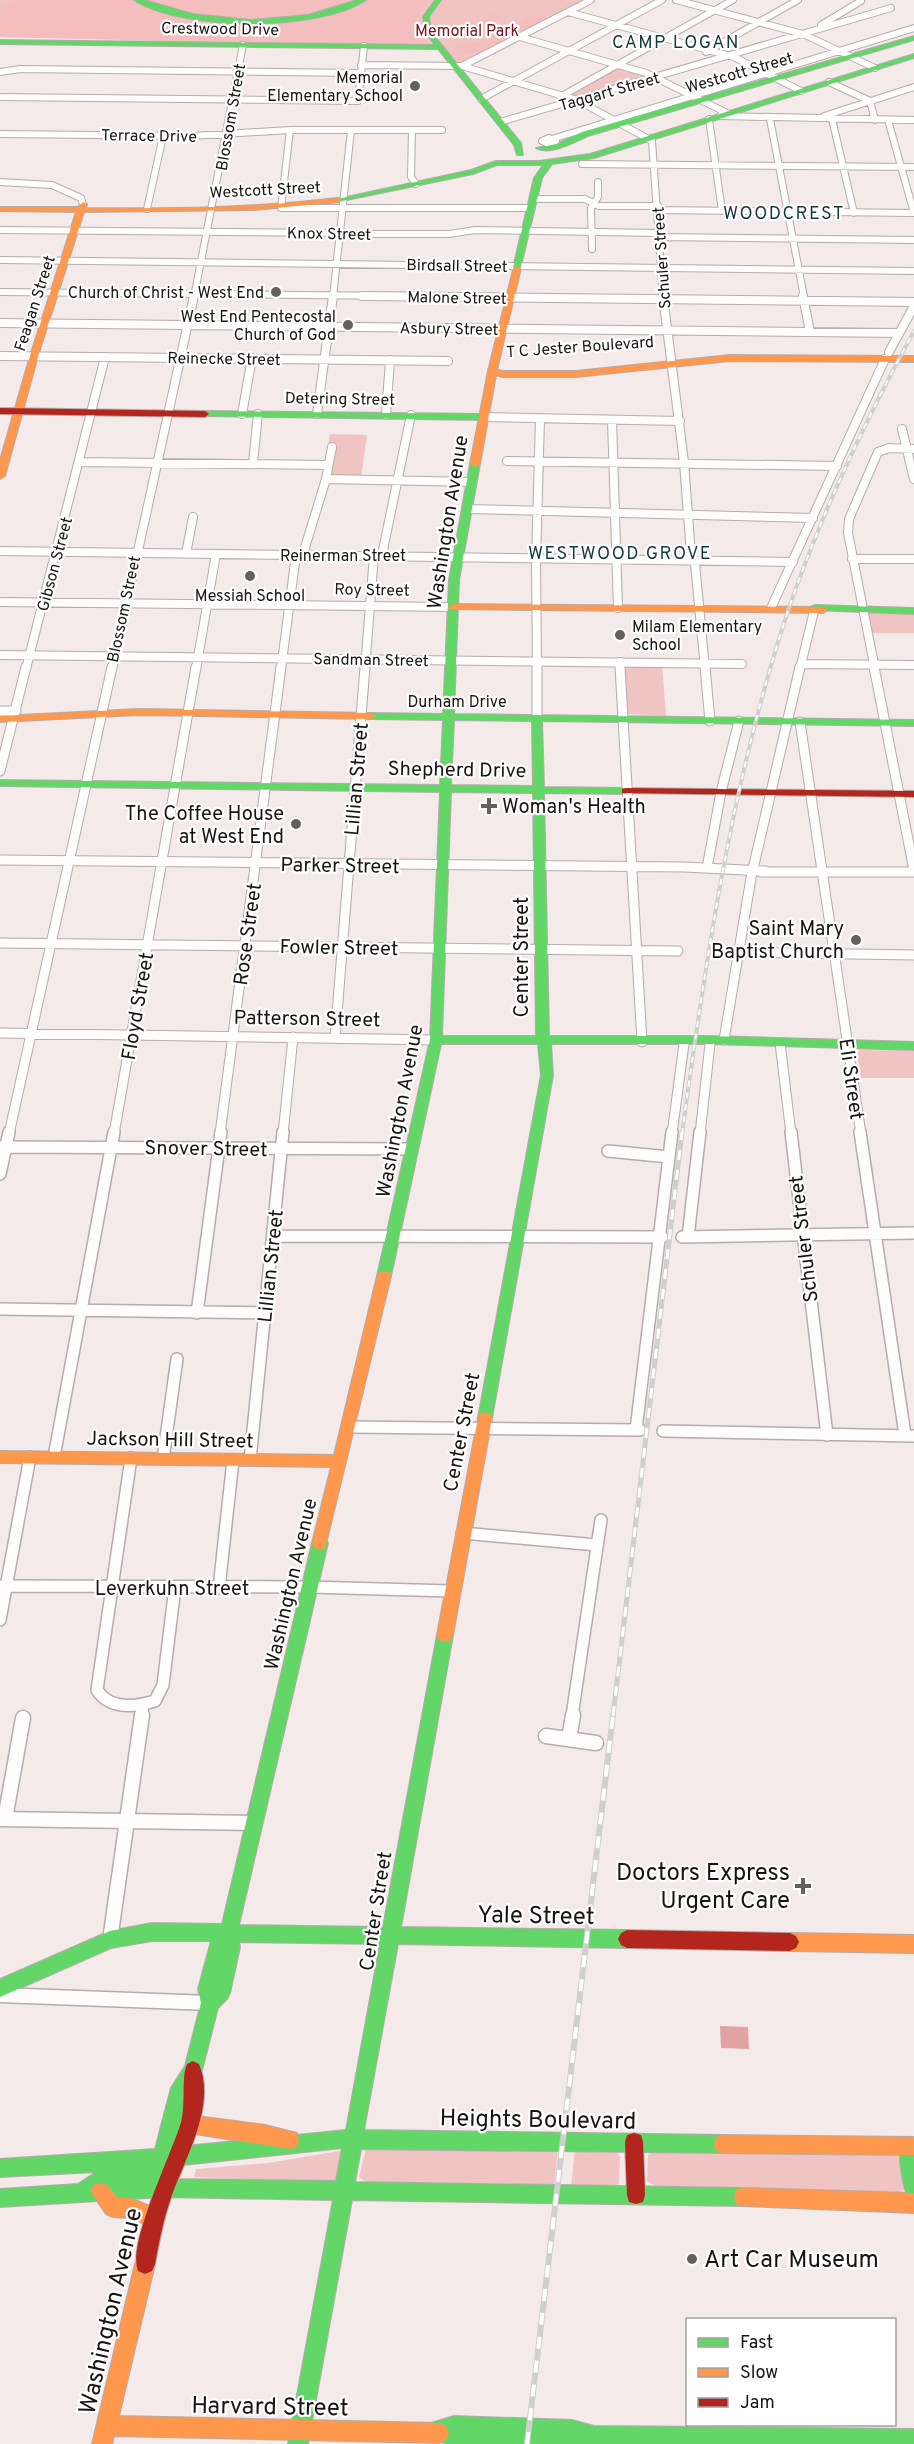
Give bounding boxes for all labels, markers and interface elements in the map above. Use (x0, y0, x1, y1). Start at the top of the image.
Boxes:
street label: Crestwood Drive (161, 19, 279, 41)
park label: Memorial Park (415, 22, 519, 42)
district label: CAMP LOGAN (612, 32, 740, 55)
street label: Westcott Street (683, 49, 796, 99)
street label: Blossom Street (213, 62, 251, 173)
place label: Memorial Elementary School (267, 69, 403, 107)
street label: Taggart Street (557, 69, 662, 117)
marker: Memorial Elementary School (408, 79, 422, 93)
street label: Terrace Drive (101, 126, 197, 148)
street label: Westcott Street (209, 178, 321, 204)
district label: WOODCREST (723, 203, 845, 226)
street label: Schuler Street (649, 206, 677, 310)
street label: Knox Street (287, 224, 371, 246)
street label: Feagan Street (11, 253, 61, 354)
street label: Birdsall Street (406, 256, 508, 278)
place label: Church of Christ - West End (68, 284, 264, 304)
marker: Church of Christ - West End (269, 285, 283, 299)
street label: Malone Street (407, 288, 507, 310)
place label: West End Pentecostal Church of God (181, 308, 336, 346)
marker: West End Pentecostal Church of God (341, 318, 355, 332)
street label: Asbury Street (399, 319, 499, 341)
street label: T C Jester Boulevard (506, 333, 655, 363)
street label: Reinecke Street (167, 349, 281, 371)
street label: Detering Street (285, 389, 395, 411)
street label: Washington Avenue (422, 433, 476, 611)
street label: Gibson Street (34, 515, 78, 614)
district label: WESTWOOD GROVE (528, 543, 712, 566)
street label: Reinerman Street (280, 547, 406, 567)
street label: Blossom Street (104, 554, 146, 665)
marker: Messiah School (243, 569, 257, 583)
street label: Roy Street (334, 580, 410, 602)
place label: Messiah School (195, 587, 305, 607)
place label: Milam Elementary School (632, 618, 762, 656)
marker: Milam Elementary School (613, 628, 627, 642)
street label: Sandman Street (313, 650, 429, 672)
street label: Durham Drive (407, 693, 507, 713)
street label: Lillian Street (340, 721, 376, 837)
street label: Shepherd Drive (387, 757, 527, 785)
place label: Woman's Health (502, 795, 646, 821)
marker: Woman's Health (480, 797, 498, 815)
place label: The Coffee House at West End (125, 802, 284, 851)
marker: The Coffee House at West End (289, 817, 303, 831)
street label: Parker Street (280, 853, 400, 881)
street label: Rose Street (229, 881, 269, 987)
street label: Center Street (510, 897, 536, 1017)
place label: Saint Mary Baptist Church (711, 917, 844, 966)
marker: Saint Mary Baptist Church (849, 933, 863, 947)
street label: Fowler Street (279, 935, 399, 963)
street label: Floyd Street (117, 950, 161, 1062)
street label: Patterson Street (233, 1006, 381, 1034)
street label: Washington Avenue (371, 1023, 430, 1200)
street label: Eli Street (831, 1037, 869, 1122)
street label: Snover Street (144, 1136, 268, 1164)
street label: Schuler Street (784, 1174, 826, 1304)
street label: Lillian Street (253, 1208, 291, 1324)
street label: Center Street (439, 1371, 487, 1494)
street label: Jackson Hill Street (86, 1427, 254, 1455)
street label: Washington Avenue (260, 1496, 324, 1673)
street label: Leverkuhn Street (95, 1577, 249, 1603)
street label: Center Street (355, 1850, 399, 1973)
place label: Doctors Express Urgent Care (616, 1859, 790, 1917)
marker: Doctors Express Urgent Care (794, 1877, 812, 1895)
street label: Yale Street (477, 1901, 595, 1933)
street label: Heights Boulevard (439, 2104, 637, 2138)
street label: Washington Avenue (74, 2205, 150, 2418)
place label: Art Car Museum (704, 2246, 879, 2276)
marker: Art Car Museum (685, 2252, 699, 2266)
legend (686, 2318, 896, 2426)
text: Fast (740, 2332, 773, 2355)
text: Slow (740, 2362, 778, 2385)
street label: Harvard Street (191, 2392, 349, 2424)
text: Jam (740, 2392, 775, 2415)

